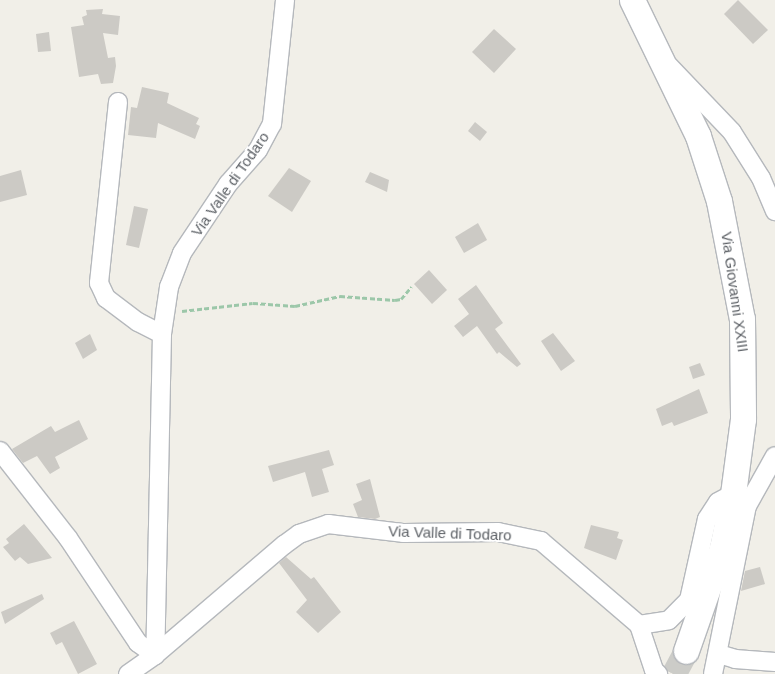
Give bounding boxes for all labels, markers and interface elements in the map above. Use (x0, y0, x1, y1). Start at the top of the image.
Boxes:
street label: Via Valle di Todaro (187, 128, 273, 240)
street label: Via Giovanni XXIII (718, 231, 752, 353)
street label: Via Valle di Todaro (388, 522, 512, 544)

